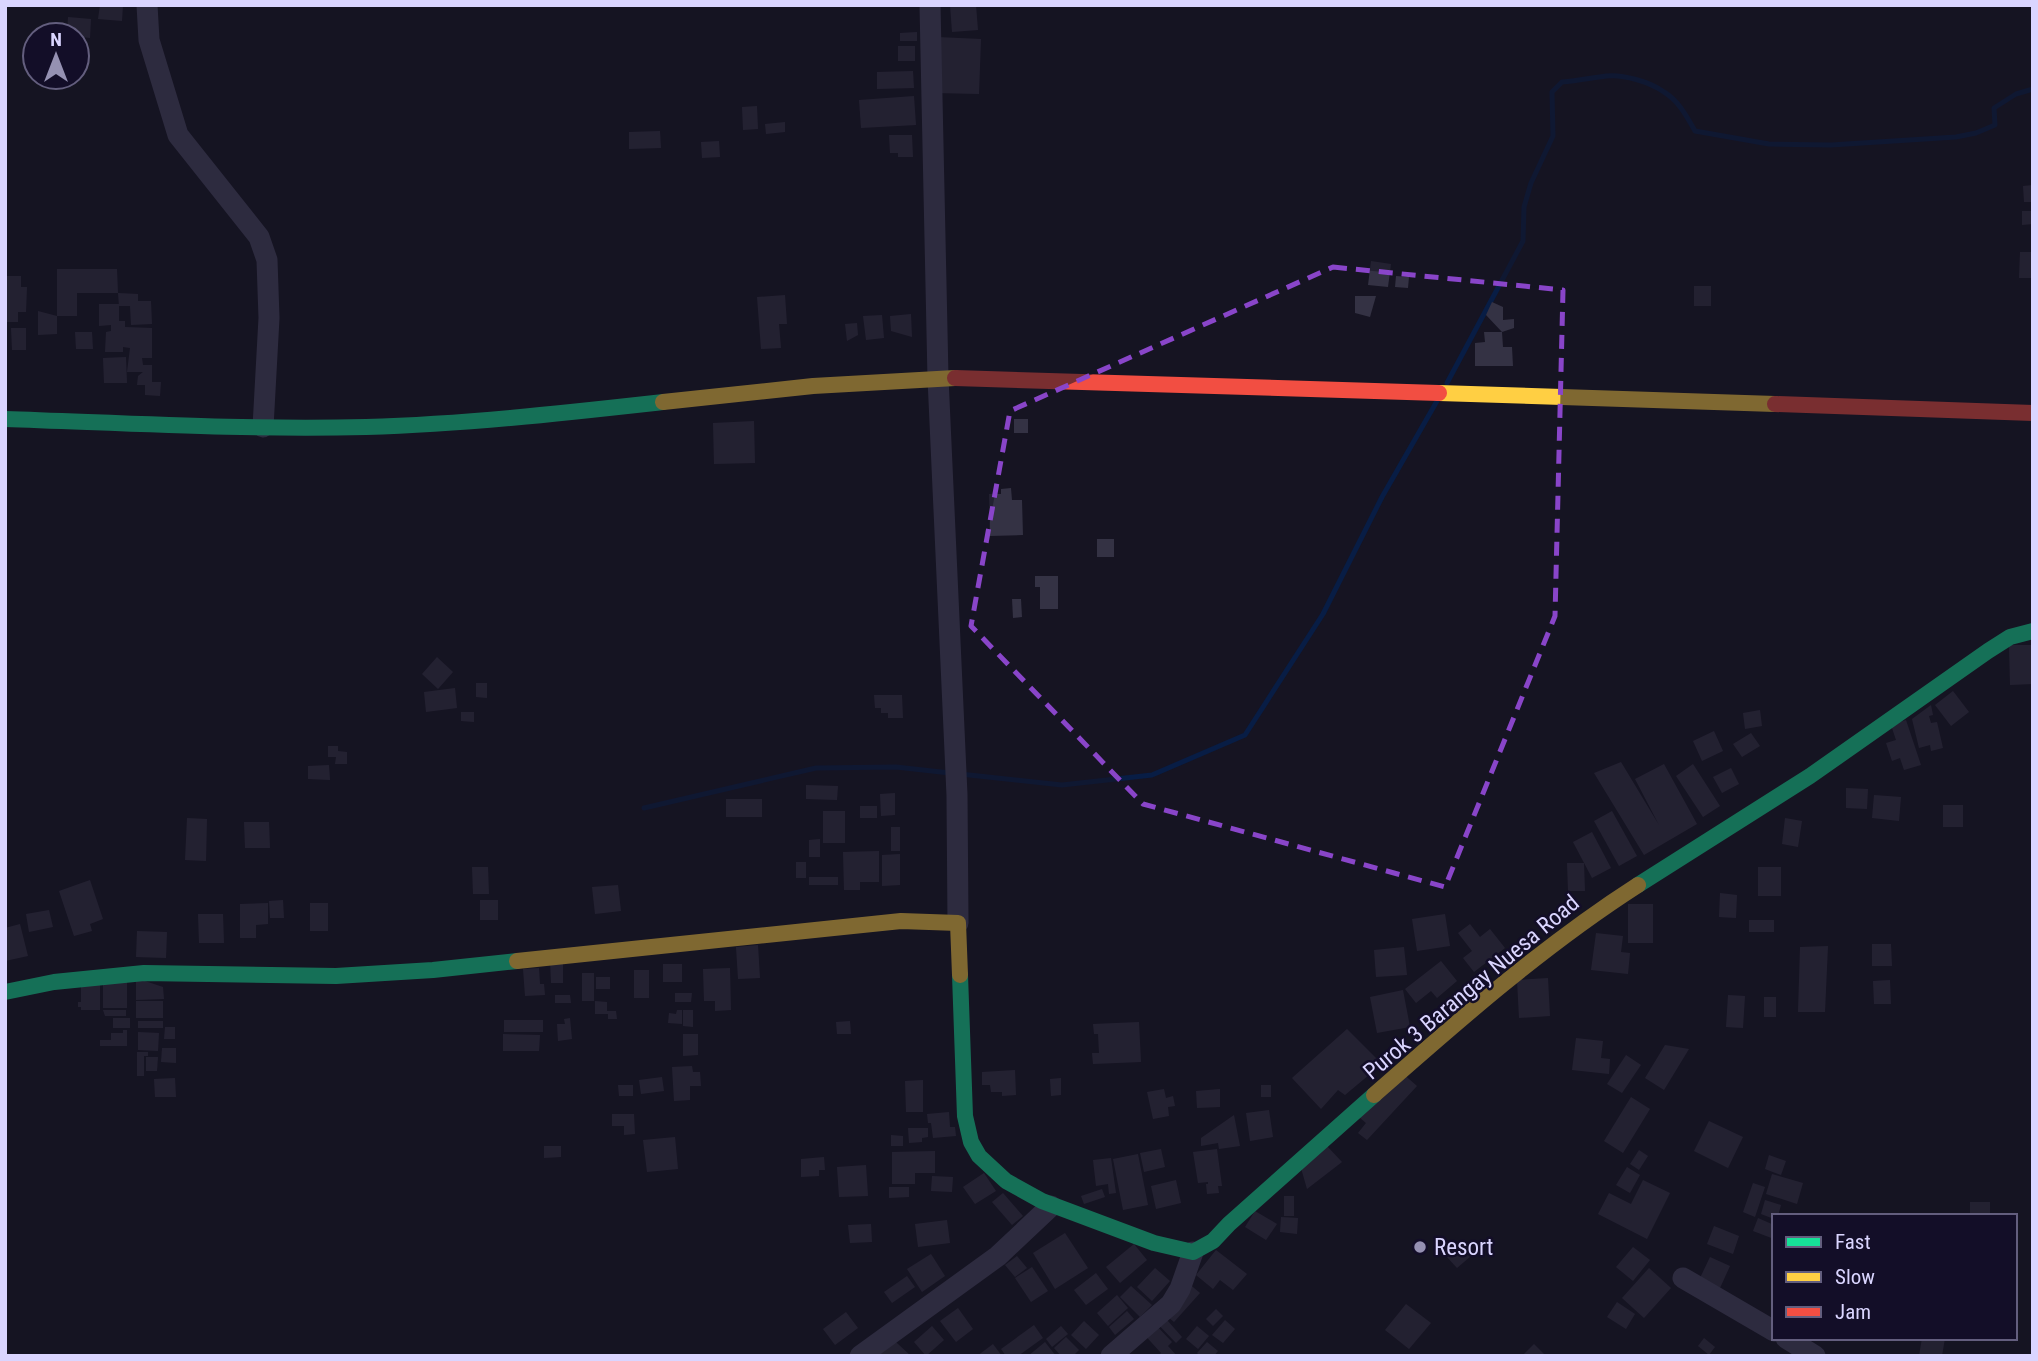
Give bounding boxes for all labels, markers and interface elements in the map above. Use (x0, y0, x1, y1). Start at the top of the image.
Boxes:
north arrow (21, 21, 91, 91)
text: N (50, 28, 62, 51)
street label: Purok 3 Barangay Nuesa Road (1358, 889, 1585, 1085)
legend (1772, 1214, 2017, 1340)
text: Fast (1835, 1230, 1871, 1254)
place label: Resort (1434, 1234, 1493, 1261)
marker: Resort (1412, 1239, 1428, 1255)
text: Slow (1835, 1265, 1875, 1289)
text: Jam (1835, 1300, 1871, 1324)

